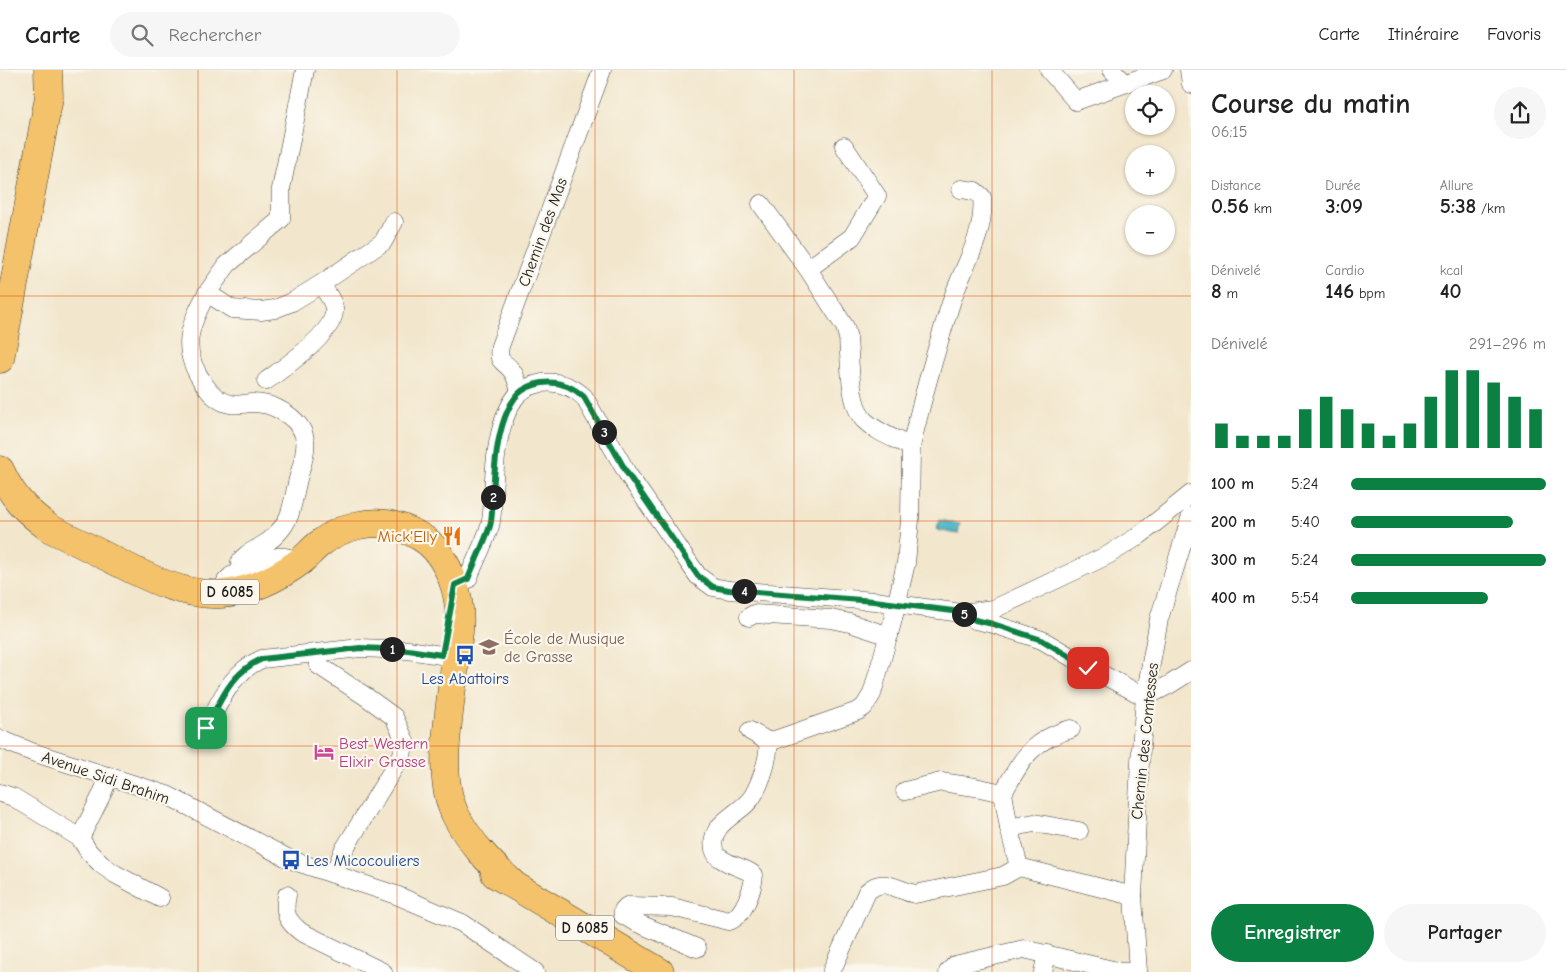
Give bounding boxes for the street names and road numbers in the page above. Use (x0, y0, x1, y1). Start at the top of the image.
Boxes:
street label: Chemin des Mas (515, 175, 571, 289)
road number: D 6085 (201, 580, 259, 604)
street label: Chemin des Comtesses (1128, 661, 1162, 820)
street label: Avenue Sidi Brahim (40, 748, 172, 808)
road number: D 6085 (556, 916, 614, 940)

